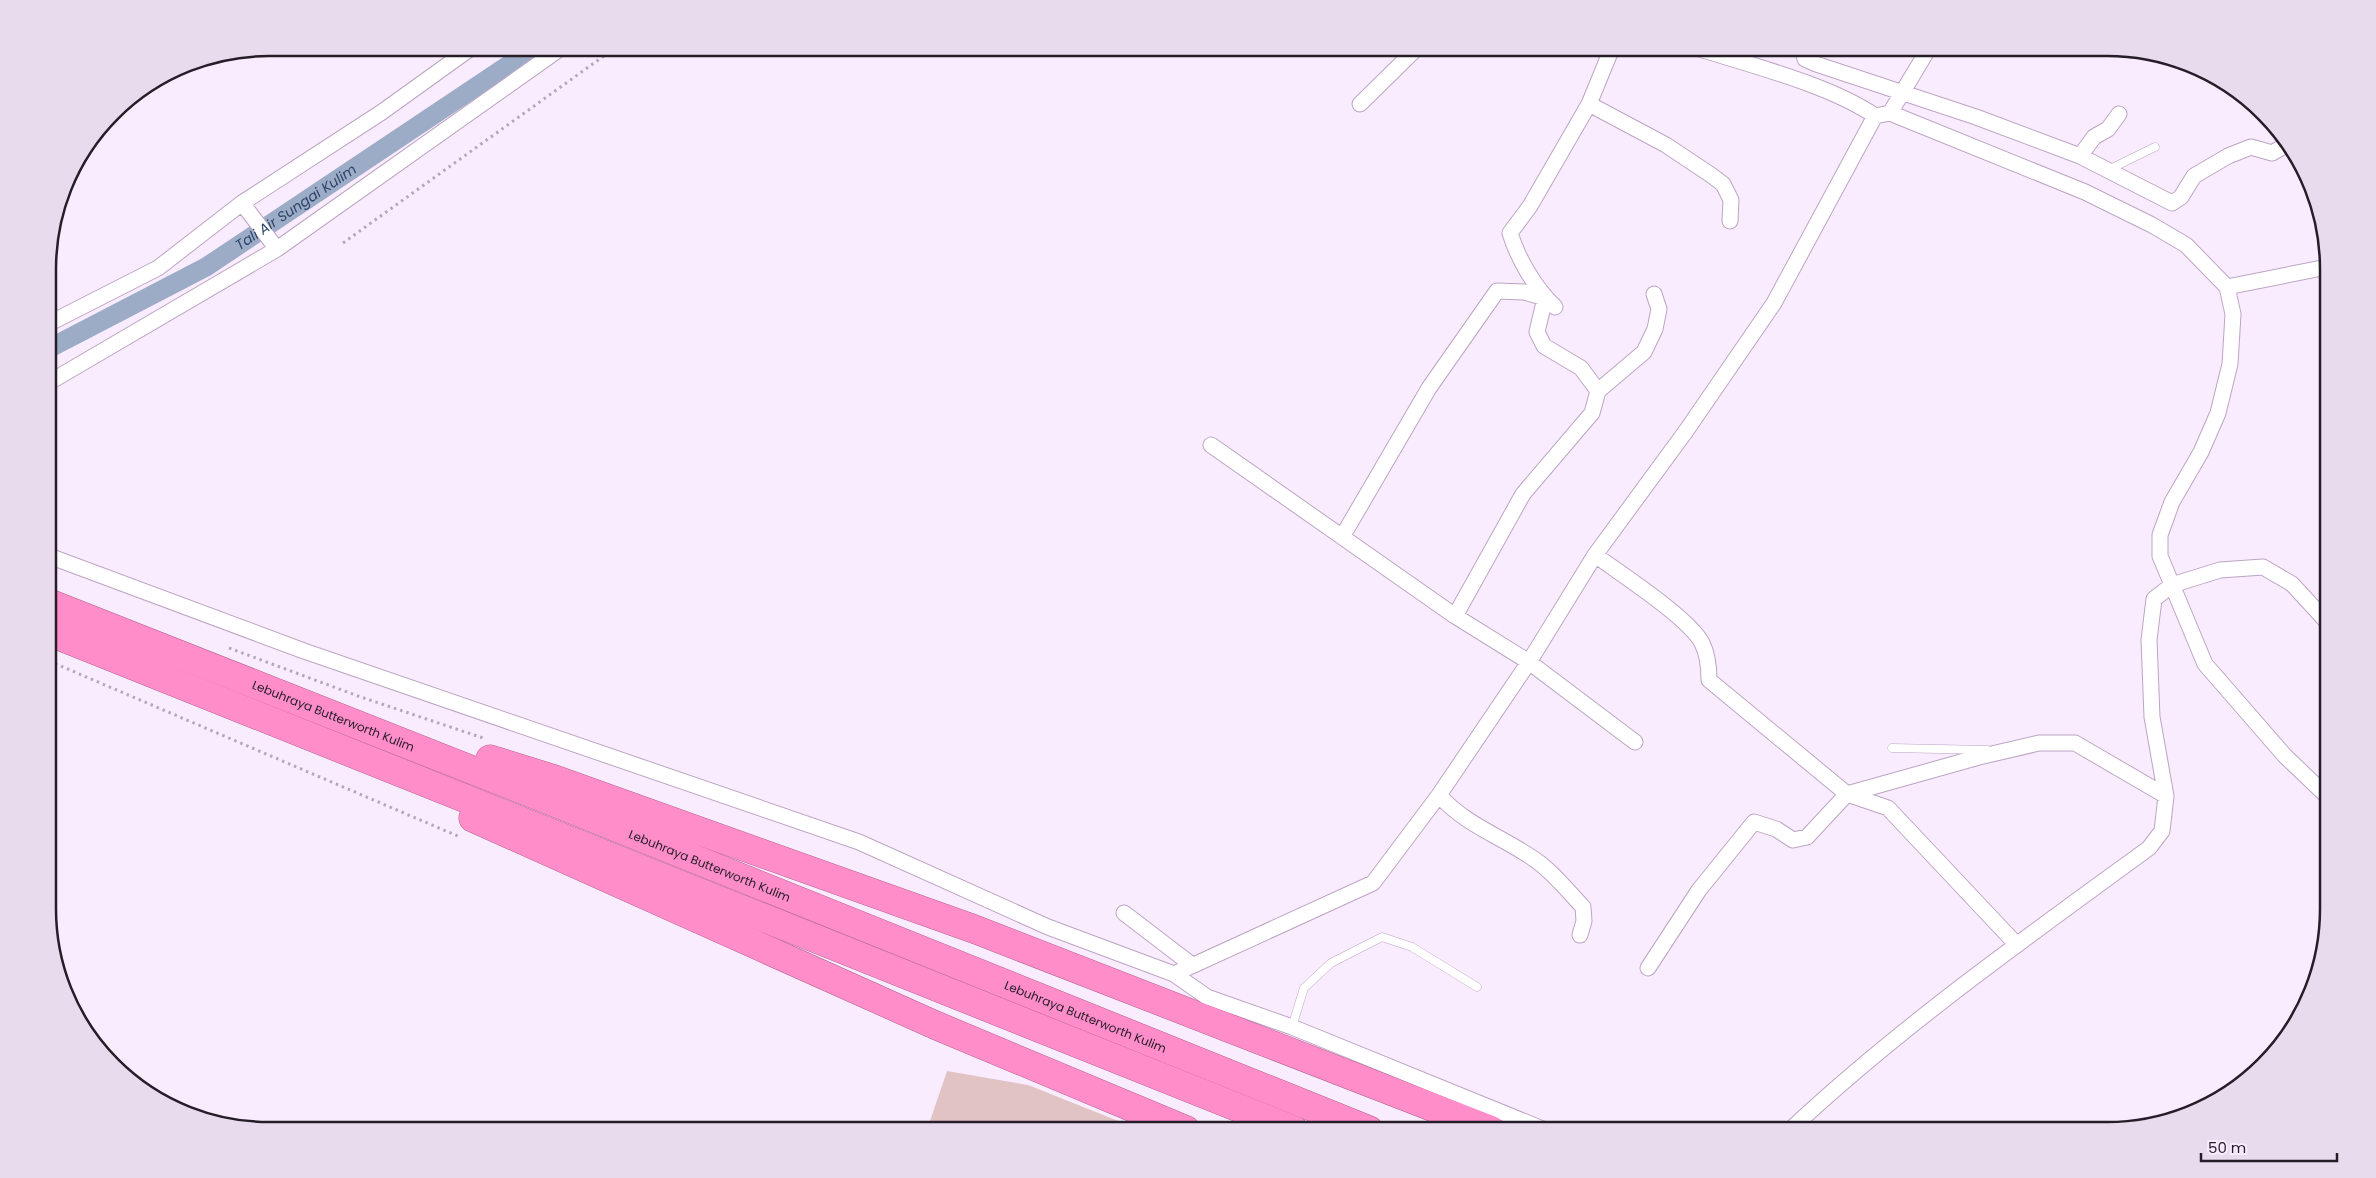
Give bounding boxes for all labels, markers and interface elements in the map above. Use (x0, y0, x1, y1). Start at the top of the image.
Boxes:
water label: Tali Air Sungai Kulim (231, 159, 360, 255)
street label: Lebuhraya Butterworth Kulim (250, 676, 417, 755)
street label: Lebuhraya Butterworth Kulim (626, 825, 793, 905)
street label: Lebuhraya Butterworth Kulim (1002, 976, 1169, 1056)
scale bar (2201, 1130, 2337, 1162)
text: 50 m (2208, 1137, 2246, 1158)

